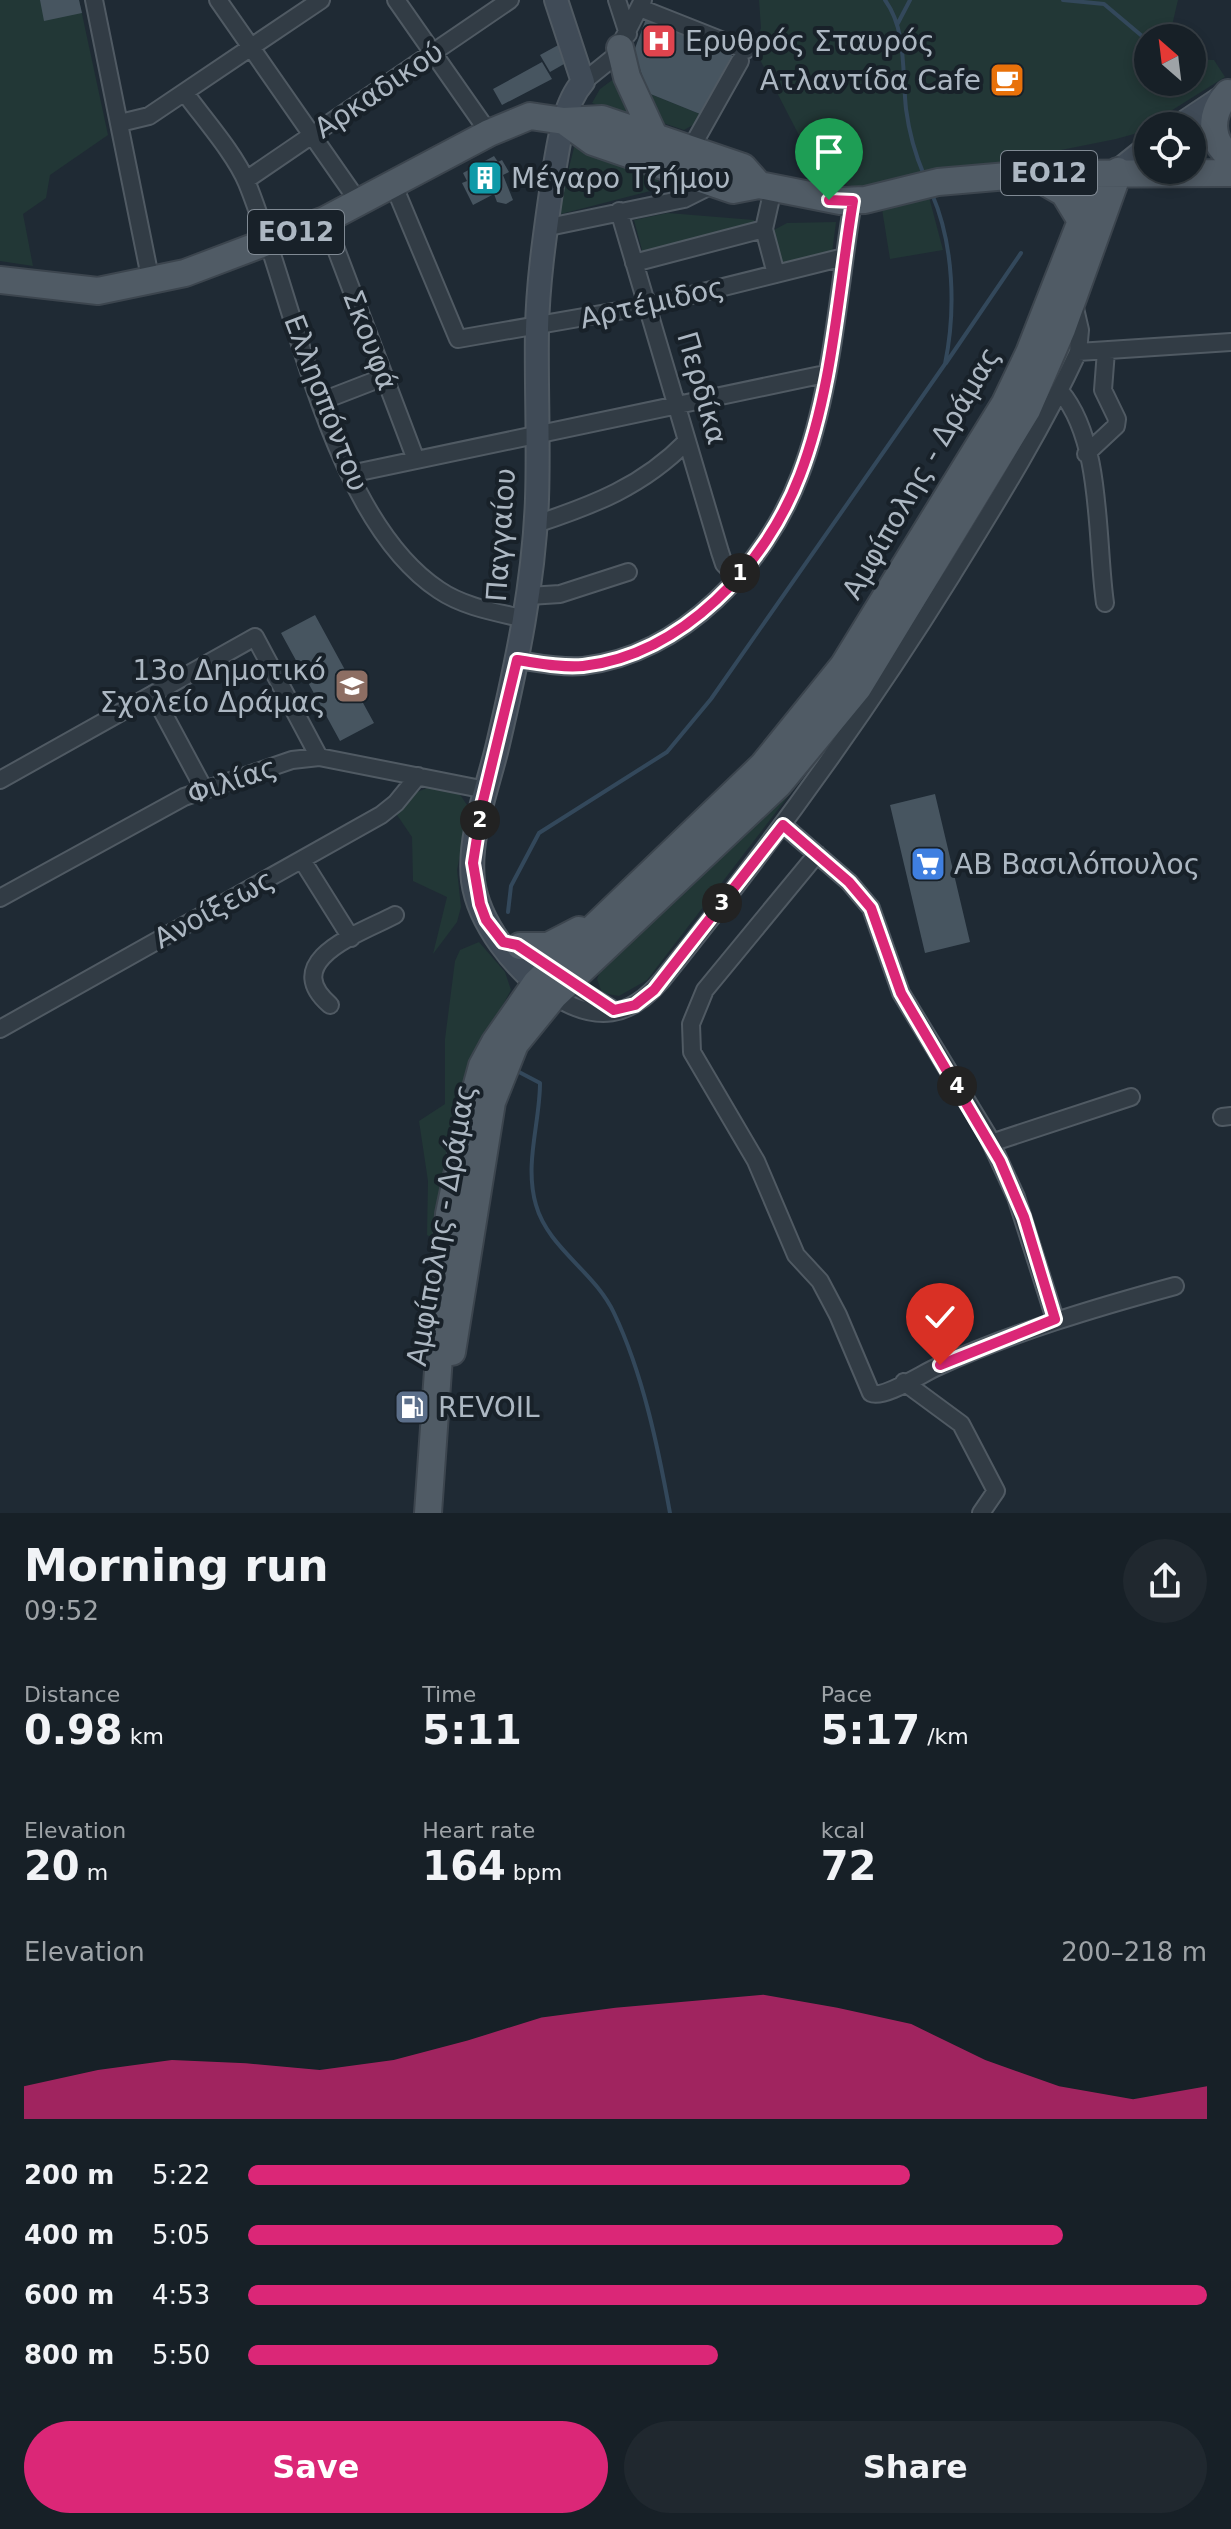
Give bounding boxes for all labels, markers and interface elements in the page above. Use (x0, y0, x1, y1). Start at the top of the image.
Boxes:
hospital icon: Ερυθρός Σταυρός (640, 22, 678, 60)
north arrow (1134, 24, 1206, 96)
map controls (1134, 24, 1206, 184)
place label: Ερυθρός Σταυρός (685, 25, 935, 58)
street label: Αρκαδικού (308, 35, 450, 145)
cafe icon: Ατλαντίδα Cafe (988, 61, 1026, 99)
place label: Ατλαντίδα Cafe (760, 64, 981, 97)
button: locate (1134, 112, 1206, 184)
pin (795, 118, 863, 200)
icon: arrive (807, 130, 851, 174)
road number: ΕΟ12 (1001, 151, 1097, 195)
building icon: Μέγαρο Τζήμου (466, 159, 504, 197)
place label: Μέγαρο Τζήμου (511, 162, 730, 195)
road number: ΕΟ12 (248, 210, 344, 254)
street label: Αρτέμιδος (577, 270, 727, 336)
street label: Σκουφά (336, 285, 404, 395)
street label: Ελλησπόντου (277, 310, 375, 496)
street label: Περδίκα (670, 328, 734, 448)
street label: Αμφίπολης - Δράμας (835, 341, 1007, 605)
street label: Παγγαίου (480, 467, 522, 603)
pin: 1 (720, 553, 760, 593)
text: 1 (732, 560, 748, 585)
place label: 13ο Δημοτικό Σχολείο Δράμας (100, 654, 326, 719)
school or university icon: 13ο Δημοτικό Σχολείο Δράμας (333, 667, 371, 705)
street label: Φιλίας (183, 750, 281, 812)
pin: 2 (460, 800, 500, 840)
text: 2 (472, 807, 488, 832)
supermarket icon: ΑΒ Βασιλόπουλος (909, 845, 947, 883)
place label: ΑΒ Βασιλόπουλος (954, 848, 1200, 881)
street label: Ανοίξεως (148, 863, 280, 955)
pin: 3 (702, 883, 742, 923)
text: 3 (714, 890, 730, 915)
pin: 4 (937, 1066, 977, 1106)
text: 4 (949, 1073, 965, 1098)
street label: Αμφίπολης - Δράμας (400, 1081, 482, 1369)
pin (906, 1283, 974, 1365)
icon: check (918, 1295, 962, 1339)
fuel station icon: REVOIL (393, 1388, 431, 1426)
place label: REVOIL (438, 1391, 540, 1424)
button: share (1123, 1539, 1207, 1623)
text: Morning run (24, 1540, 329, 1591)
text: 09:52 (24, 1596, 99, 1626)
text: Distance (24, 1682, 120, 1707)
text: Time (422, 1682, 476, 1707)
text: Pace (821, 1682, 872, 1707)
text: 0.98 (24, 1707, 123, 1753)
text: 5:11 (422, 1707, 522, 1753)
text: 5:17 (821, 1707, 920, 1753)
text: km (123, 1724, 164, 1749)
text: /km (920, 1724, 969, 1749)
text: Elevation (24, 1818, 126, 1843)
text: Heart rate (422, 1818, 535, 1843)
text: kcal (821, 1818, 865, 1843)
text: 20 (24, 1843, 80, 1889)
text: 164 (422, 1843, 506, 1889)
text: 72 (821, 1843, 876, 1889)
text: m (80, 1860, 108, 1885)
text: bpm (506, 1860, 562, 1885)
text: Elevation (24, 1937, 145, 1967)
text: 200–218 m (1061, 1937, 1207, 1967)
text: 200 m (24, 2160, 114, 2190)
text: 5:22 (152, 2160, 210, 2190)
text: 400 m (24, 2220, 114, 2250)
text: 5:05 (152, 2220, 210, 2250)
text: 600 m (24, 2280, 114, 2310)
text: 4:53 (152, 2280, 210, 2310)
text: 800 m (24, 2340, 114, 2370)
text: 5:50 (152, 2340, 210, 2370)
button: Save (24, 2421, 608, 2513)
button: Share (624, 2421, 1207, 2513)

